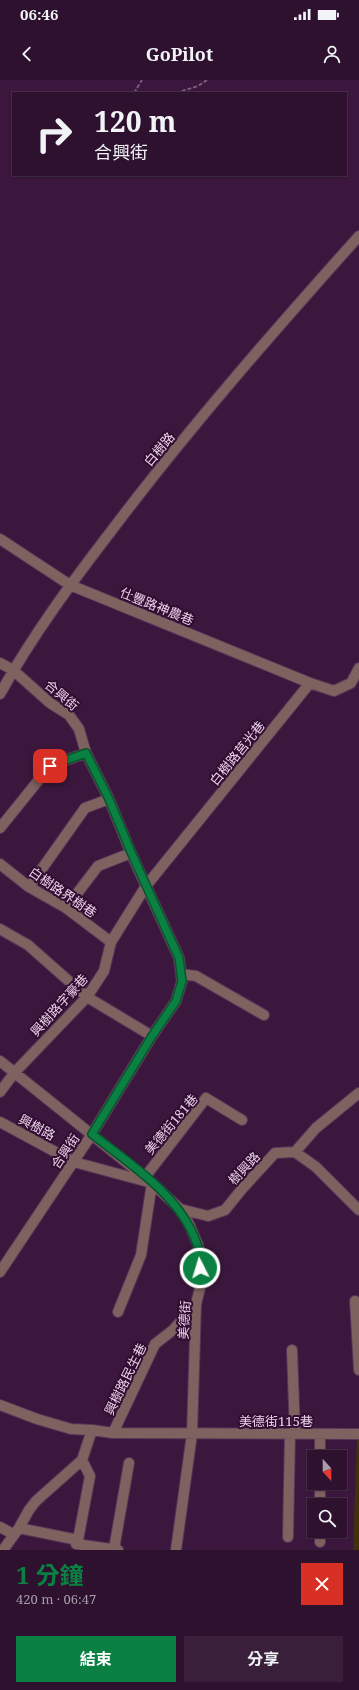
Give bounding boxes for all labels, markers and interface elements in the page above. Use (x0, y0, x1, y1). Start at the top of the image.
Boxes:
text: 06:46 (20, 4, 58, 24)
text: GoPilot (146, 42, 213, 66)
icon: back (16, 43, 38, 65)
icon: person (321, 43, 343, 65)
text: 120 m (94, 102, 176, 140)
icon: right (28, 108, 80, 160)
text: 合興街 (94, 140, 148, 164)
street label: 白樹路 (140, 428, 178, 470)
street label: 仕豐路神農巷 (117, 583, 197, 629)
street label: 合興街 (41, 676, 83, 714)
street label: 白樹路莒光巷 (205, 717, 269, 789)
pin (33, 749, 67, 783)
icon: arrive (39, 755, 61, 777)
street label: 白樹路界樹巷 (26, 863, 100, 921)
street label: 興樹路字豪巷 (26, 970, 92, 1040)
street label: 美德街181巷 (140, 1090, 202, 1158)
street label: 興樹路 (16, 1110, 58, 1144)
street label: 合興街 (47, 1130, 83, 1172)
street label: 樹興路 (224, 1148, 264, 1188)
position arrow (179, 1247, 221, 1289)
street label: 美德街 (174, 1300, 194, 1340)
street label: 興樹路民生巷 (100, 1340, 150, 1418)
street label: 美德街115巷 (239, 1412, 313, 1430)
north arrow (307, 1450, 347, 1490)
map controls (307, 1450, 347, 1538)
button: search (307, 1498, 347, 1538)
text: 1 分鐘 (16, 1558, 84, 1591)
button: close (301, 1563, 343, 1605)
text: 420 m · 06:47 (16, 1590, 96, 1608)
button: 結束 (16, 1636, 176, 1682)
button: 分享 (184, 1636, 343, 1682)

